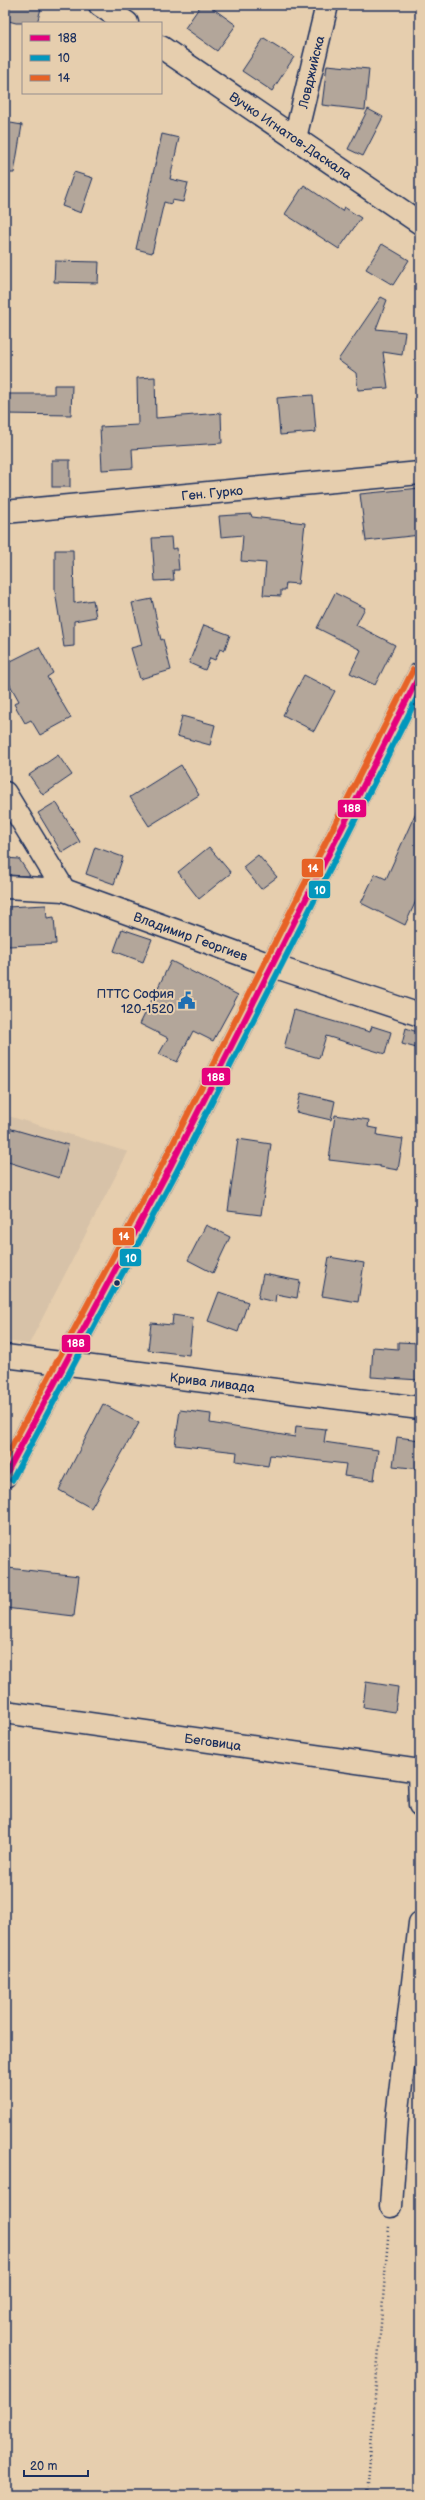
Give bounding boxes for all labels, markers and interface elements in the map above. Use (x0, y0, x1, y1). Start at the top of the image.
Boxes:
legend (22, 22, 162, 94)
text: 188 (58, 31, 77, 46)
street label: Ловджийска (295, 34, 328, 111)
text: 10 (58, 51, 70, 66)
text: 14 (58, 71, 71, 86)
street label: Вучко Игнатов-Даскала (226, 89, 355, 184)
street label: Ген. Гурко (181, 483, 244, 504)
line badge: 188 (337, 799, 367, 818)
text: 188 (343, 802, 361, 815)
line badge: 14 (301, 858, 324, 878)
text: 14 (307, 862, 319, 875)
line badge: 10 (308, 880, 331, 899)
text: 10 (314, 884, 326, 897)
street label: Владимир Георгиев (131, 909, 250, 965)
place label: ПТТС София 120-1520 (97, 986, 174, 1017)
public building icon: ПТТС София 120-1520 (177, 990, 197, 1010)
line badge: 188 (201, 1067, 231, 1086)
text: 188 (207, 1071, 225, 1084)
line badge: 14 (112, 1227, 135, 1246)
text: 14 (118, 1230, 130, 1243)
line badge: 10 (119, 1248, 142, 1267)
text: 10 (125, 1252, 137, 1265)
unlabelled marker (112, 1278, 122, 1288)
line badge: 188 (61, 1334, 91, 1353)
text: 188 (67, 1337, 85, 1350)
street label: Крива ливада (169, 1370, 256, 1396)
street label: Беговица (183, 1731, 243, 1755)
scale bar (24, 2452, 88, 2478)
text: 20 m (30, 2459, 57, 2474)

